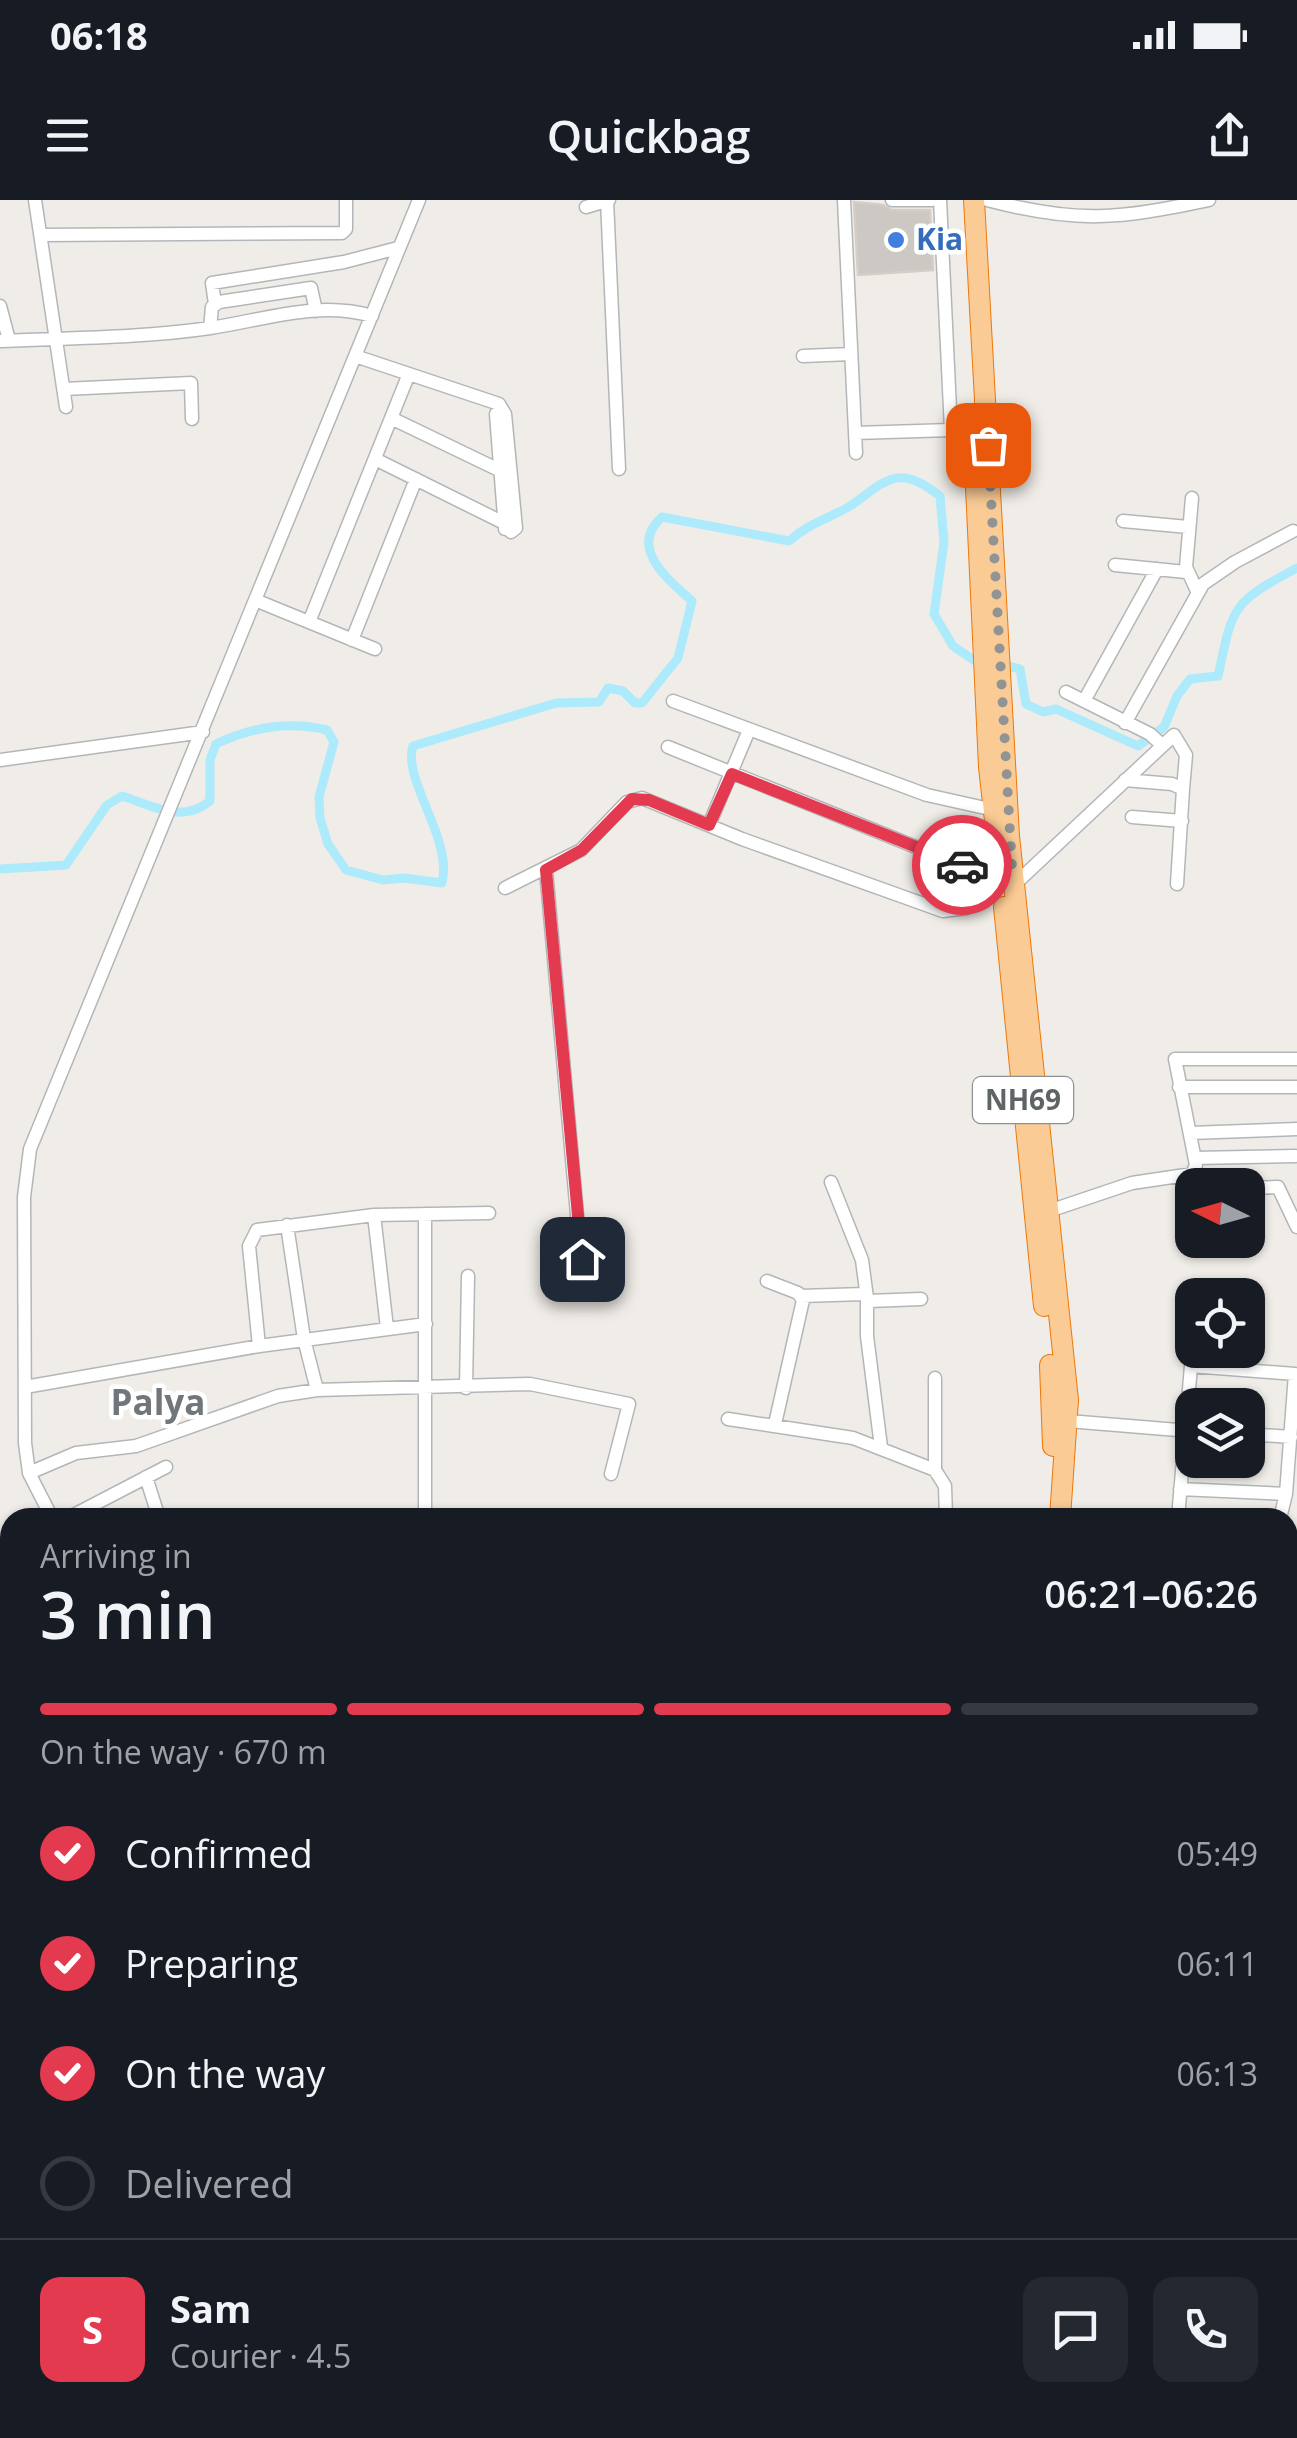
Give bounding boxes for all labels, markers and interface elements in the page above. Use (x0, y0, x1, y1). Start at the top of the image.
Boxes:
text: 06:18 (50, 9, 148, 61)
text: Quickbag (547, 105, 750, 166)
icon: menu (40, 108, 95, 163)
icon: share (1202, 108, 1257, 163)
place label: Kia (916, 218, 963, 259)
marker: Kia (885, 229, 907, 251)
pin (946, 403, 1031, 488)
icon: bag (961, 418, 1016, 473)
courier (912, 815, 1012, 915)
icon: car (935, 838, 990, 893)
road number: NH69 (973, 1077, 1073, 1123)
north arrow (1175, 1168, 1265, 1258)
map controls (1175, 1168, 1265, 1478)
pin (540, 1217, 625, 1302)
icon: home (555, 1232, 610, 1287)
button: locate (1175, 1278, 1265, 1368)
district label: Palya (111, 1378, 205, 1425)
button: layers (1175, 1388, 1265, 1478)
text: Arriving in (40, 1534, 192, 1577)
text: 06:21–06:26 (1044, 1567, 1258, 1619)
text: 3 min (40, 1570, 215, 1658)
text: On the way · 670 m (40, 1730, 327, 1773)
icon: check (40, 1826, 95, 1881)
text: Confirmed (125, 1827, 313, 1879)
text: 05:49 (1176, 1832, 1258, 1875)
icon: check (40, 1936, 95, 1991)
text: Preparing (125, 1937, 298, 1989)
text: 06:11 (1176, 1942, 1258, 1985)
icon: check (40, 2046, 95, 2101)
text: On the way (125, 2047, 325, 2099)
text: 06:13 (1176, 2052, 1258, 2095)
text: Delivered (125, 2157, 294, 2209)
button: chat (1023, 2277, 1128, 2382)
button: phone (1153, 2277, 1258, 2382)
text: Sam (170, 2282, 251, 2334)
text: S (82, 2303, 103, 2355)
text: Courier · 4.5 (170, 2334, 351, 2377)

